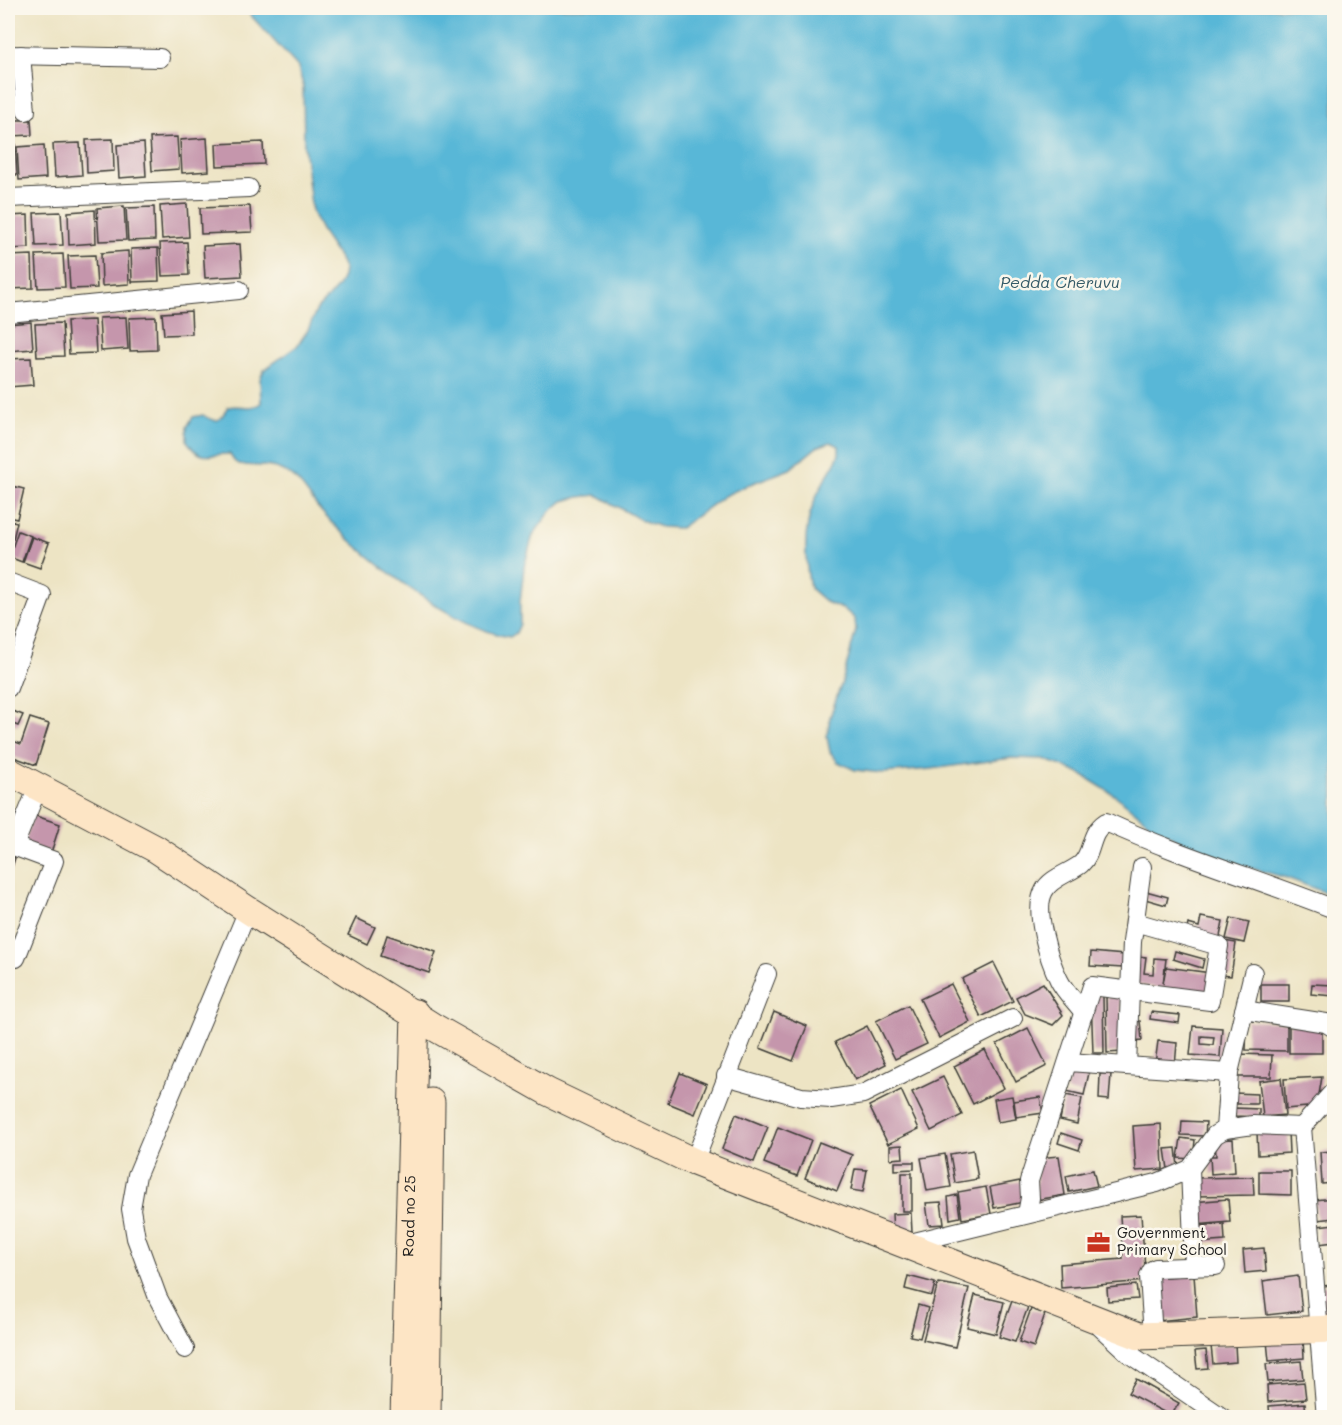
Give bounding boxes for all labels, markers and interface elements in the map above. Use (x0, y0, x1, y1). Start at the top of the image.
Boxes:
water label: Pedda Cheruvu (1000, 271, 1120, 292)
street label: Road no 25 (397, 1175, 420, 1257)
place label: Government Primary School (1117, 1222, 1227, 1259)
office icon: Government Primary School (1086, 1229, 1112, 1255)

